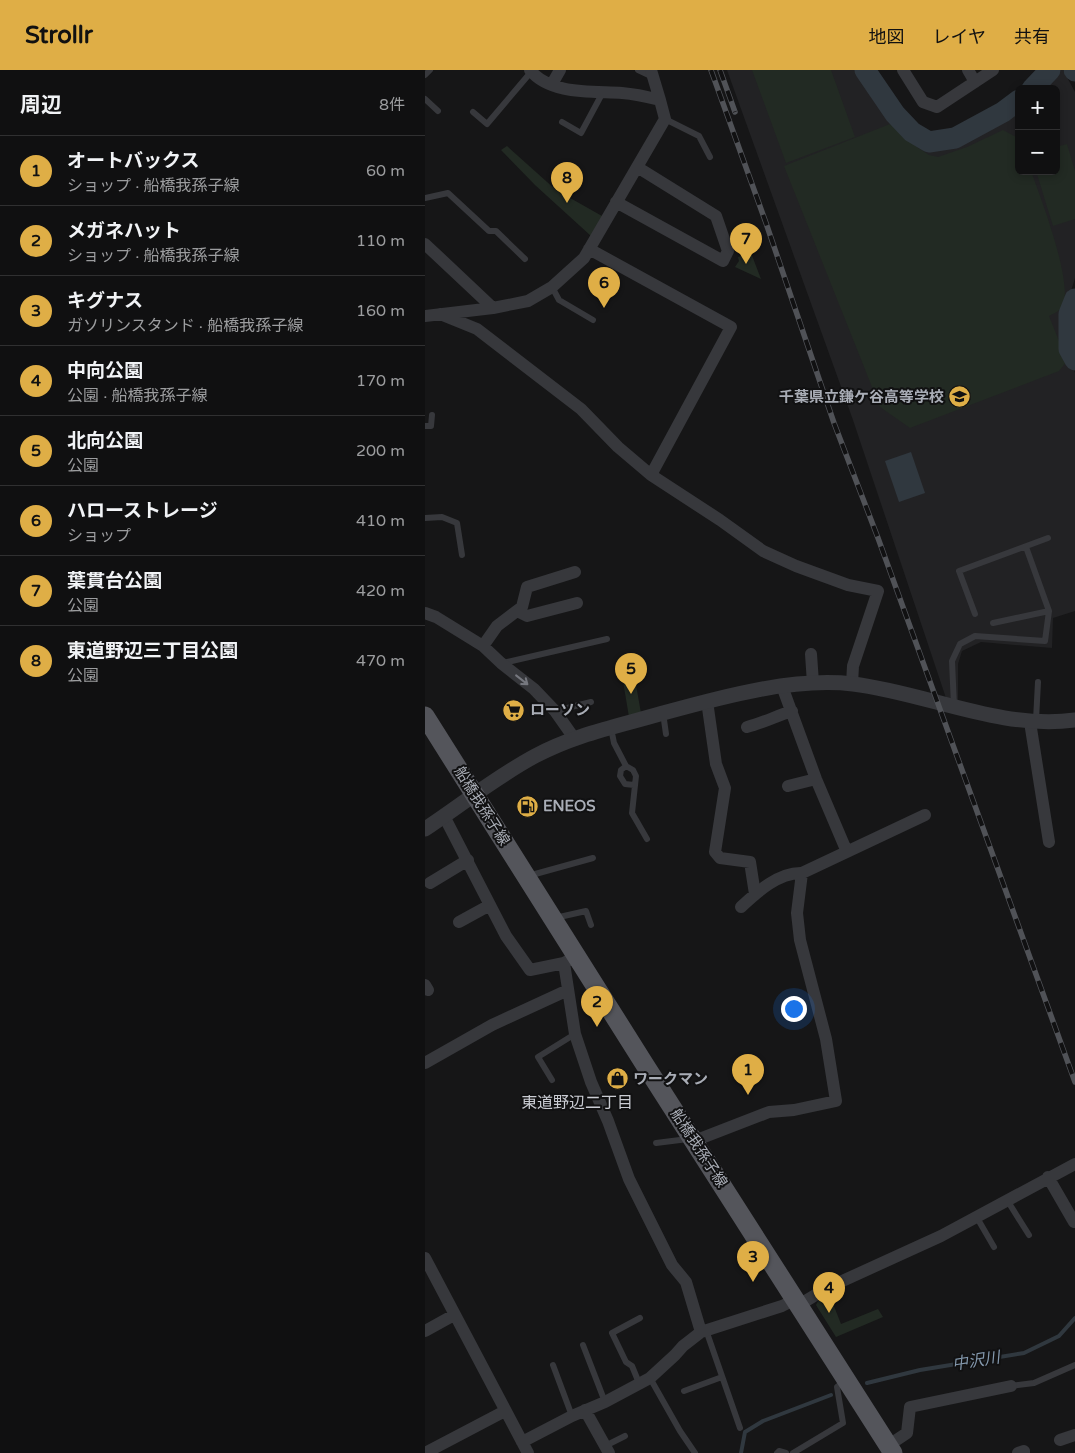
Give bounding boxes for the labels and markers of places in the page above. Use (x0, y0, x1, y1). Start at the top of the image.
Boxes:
pin: 8 (551, 162, 583, 203)
pin: 7 (730, 223, 762, 264)
pin: 6 (588, 267, 620, 308)
school or university icon: 千葉県立鎌ケ谷高等学校 (948, 385, 972, 409)
place label: 千葉県立鎌ケ谷高等学校 (779, 388, 944, 406)
pin: 5 (615, 653, 647, 694)
supermarket icon: ローソン (502, 698, 526, 722)
place label: ローソン (530, 701, 590, 719)
fuel station icon: ENEOS (515, 794, 539, 818)
place label: ENEOS (543, 797, 596, 815)
pin: 2 (581, 986, 613, 1027)
pin: 1 (732, 1054, 764, 1095)
shop icon: ワークマン (605, 1067, 629, 1091)
place label: ワークマン (633, 1070, 708, 1088)
pin: 3 (737, 1241, 769, 1282)
pin: 4 (813, 1272, 845, 1313)

